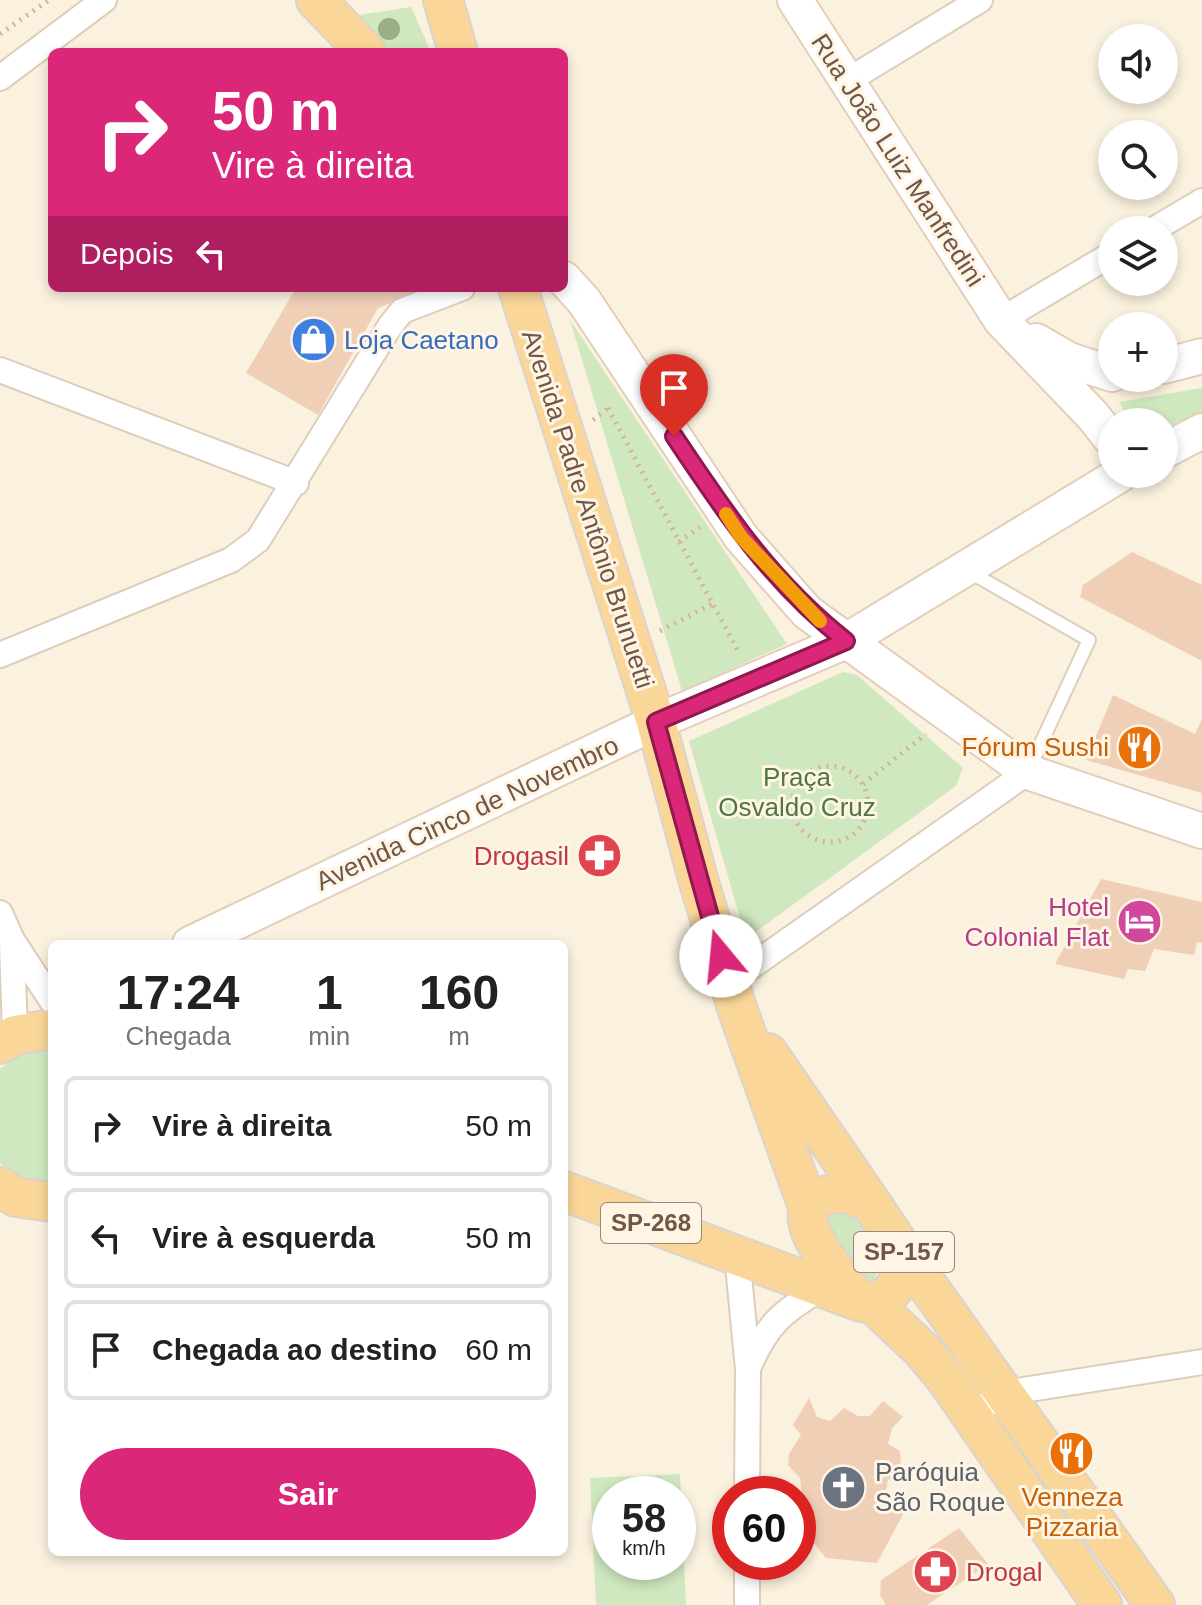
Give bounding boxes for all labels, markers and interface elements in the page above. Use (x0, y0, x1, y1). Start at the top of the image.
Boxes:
map controls (1098, 24, 1178, 488)
button: sound (1098, 24, 1178, 104)
street label: Rua João Luiz Manfredini (805, 28, 991, 292)
text: 50 m (212, 79, 340, 142)
icon: right (80, 80, 184, 184)
button: search (1098, 120, 1178, 200)
text: Vire à direita (212, 145, 413, 186)
button: layers (1098, 216, 1178, 296)
icon: left (189, 232, 233, 276)
text: Depois (80, 237, 173, 270)
button: + (1098, 312, 1178, 392)
shop icon: Loja Caetano (289, 316, 337, 364)
place label: Loja Caetano (344, 325, 499, 355)
street label: Avenida Padre Antônio Brunuetti (516, 326, 660, 692)
pin (640, 354, 708, 436)
icon: arrive (652, 366, 696, 410)
button: − (1098, 408, 1178, 488)
restaurant icon: Fórum Sushi (1116, 723, 1164, 771)
street label: Avenida Cinco de Novembro (311, 730, 623, 896)
place label: Fórum Sushi (962, 732, 1109, 762)
park label: Praça Osvaldo Cruz (718, 762, 876, 822)
pharmacy icon: Drogasil (576, 832, 624, 880)
place label: Drogasil (474, 841, 569, 871)
place label: Hotel Colonial Flat (964, 892, 1110, 952)
hotel icon: Hotel Colonial Flat (1116, 898, 1164, 946)
position arrow (679, 914, 763, 998)
text: 17:24 (117, 966, 240, 1019)
text: 1 (316, 966, 343, 1019)
text: 160 (419, 966, 499, 1019)
text: Chegada (125, 1021, 231, 1051)
text: min (308, 1021, 350, 1051)
text: m (448, 1021, 470, 1051)
icon: right (84, 1104, 128, 1148)
text: Vire à direita (152, 1109, 332, 1142)
text: 50 m (465, 1109, 532, 1142)
road number: SP-268 (601, 1203, 701, 1243)
icon: left (84, 1216, 128, 1260)
text: Vire à esquerda (152, 1221, 375, 1254)
text: 50 m (465, 1221, 532, 1254)
road number: SP-157 (854, 1232, 954, 1272)
icon: arrive (84, 1328, 128, 1372)
text: Chegada ao destino (152, 1333, 437, 1366)
text: 60 m (465, 1333, 532, 1366)
restaurant icon: Venneza Pizzaria (1048, 1430, 1096, 1478)
button: Sair (80, 1448, 536, 1540)
place label: Paróquia São Roque (875, 1457, 1005, 1517)
church icon: Paróquia São Roque (820, 1463, 868, 1511)
speed limit sign: 60 (712, 1476, 816, 1580)
place label: Venneza Pizzaria (1021, 1482, 1123, 1542)
text: 58 (622, 1496, 666, 1540)
text: km/h (622, 1537, 666, 1559)
pharmacy icon: Drogal (911, 1548, 959, 1596)
place label: Drogal (966, 1557, 1043, 1587)

